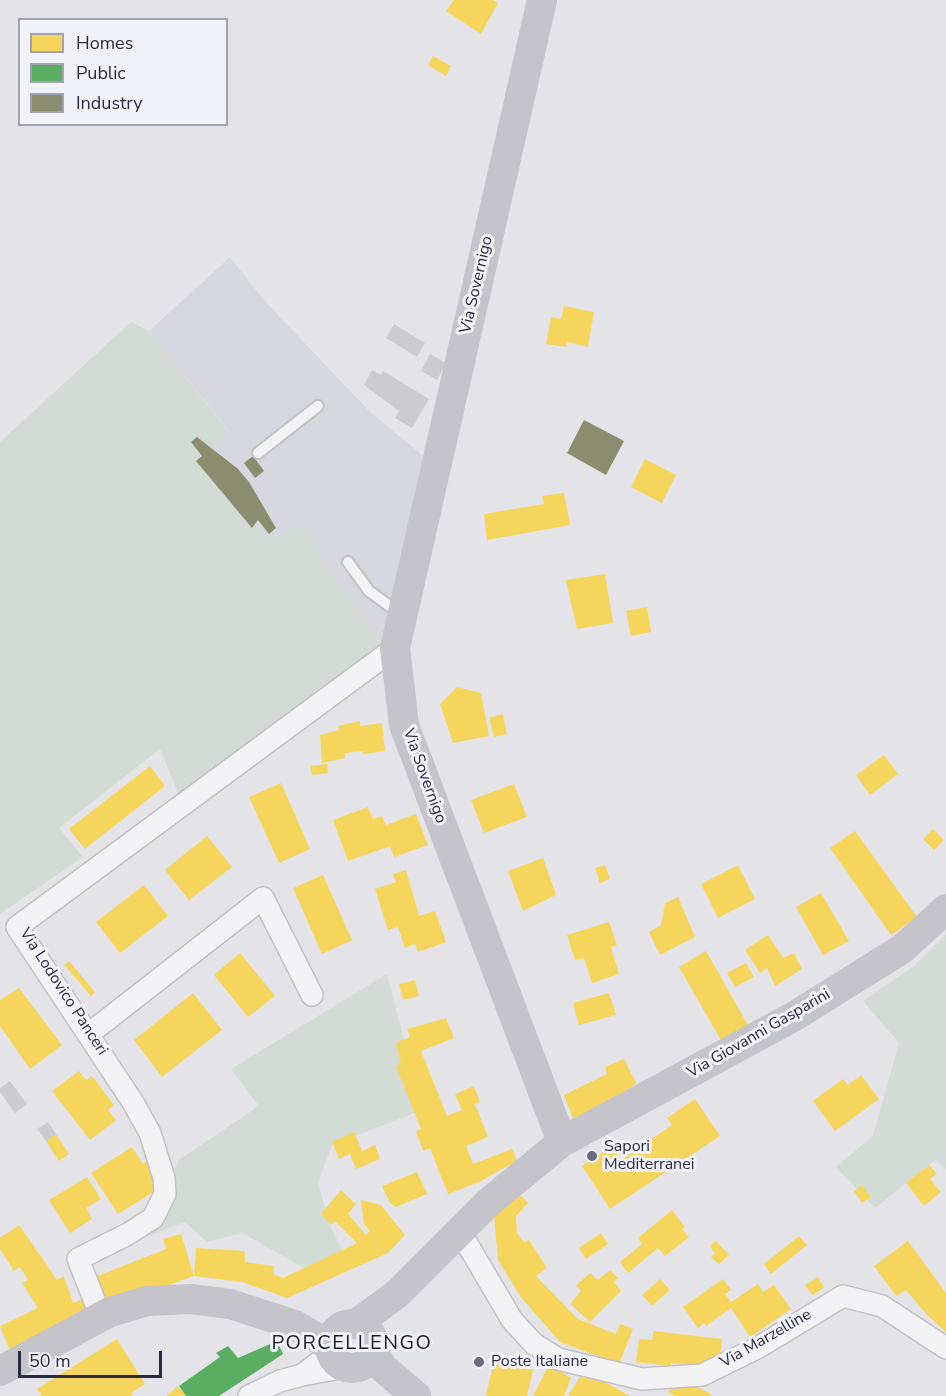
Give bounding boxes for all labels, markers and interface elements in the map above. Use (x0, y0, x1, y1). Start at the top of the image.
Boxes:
legend (18, 18, 228, 126)
text: Homes (76, 31, 133, 55)
text: Public (76, 61, 126, 85)
text: Industry (76, 91, 143, 115)
street label: Via Sovernigo (456, 234, 498, 336)
street label: Via Sovernigo (398, 726, 450, 826)
street label: Via Lodovico Panceri (15, 925, 111, 1059)
street label: Via Giovanni Gasparini (684, 985, 834, 1083)
place label: Sapori Mediterranei (604, 1137, 694, 1175)
marker: Sapori Mediterranei (585, 1149, 599, 1163)
street label: Via Marzelline (717, 1305, 815, 1373)
district label: PORCELLENGO (272, 1332, 432, 1356)
scale bar (21, 1339, 165, 1377)
text: 50 m (29, 1349, 71, 1373)
place label: Poste Italiane (491, 1352, 588, 1372)
marker: Poste Italiane (472, 1355, 486, 1369)

